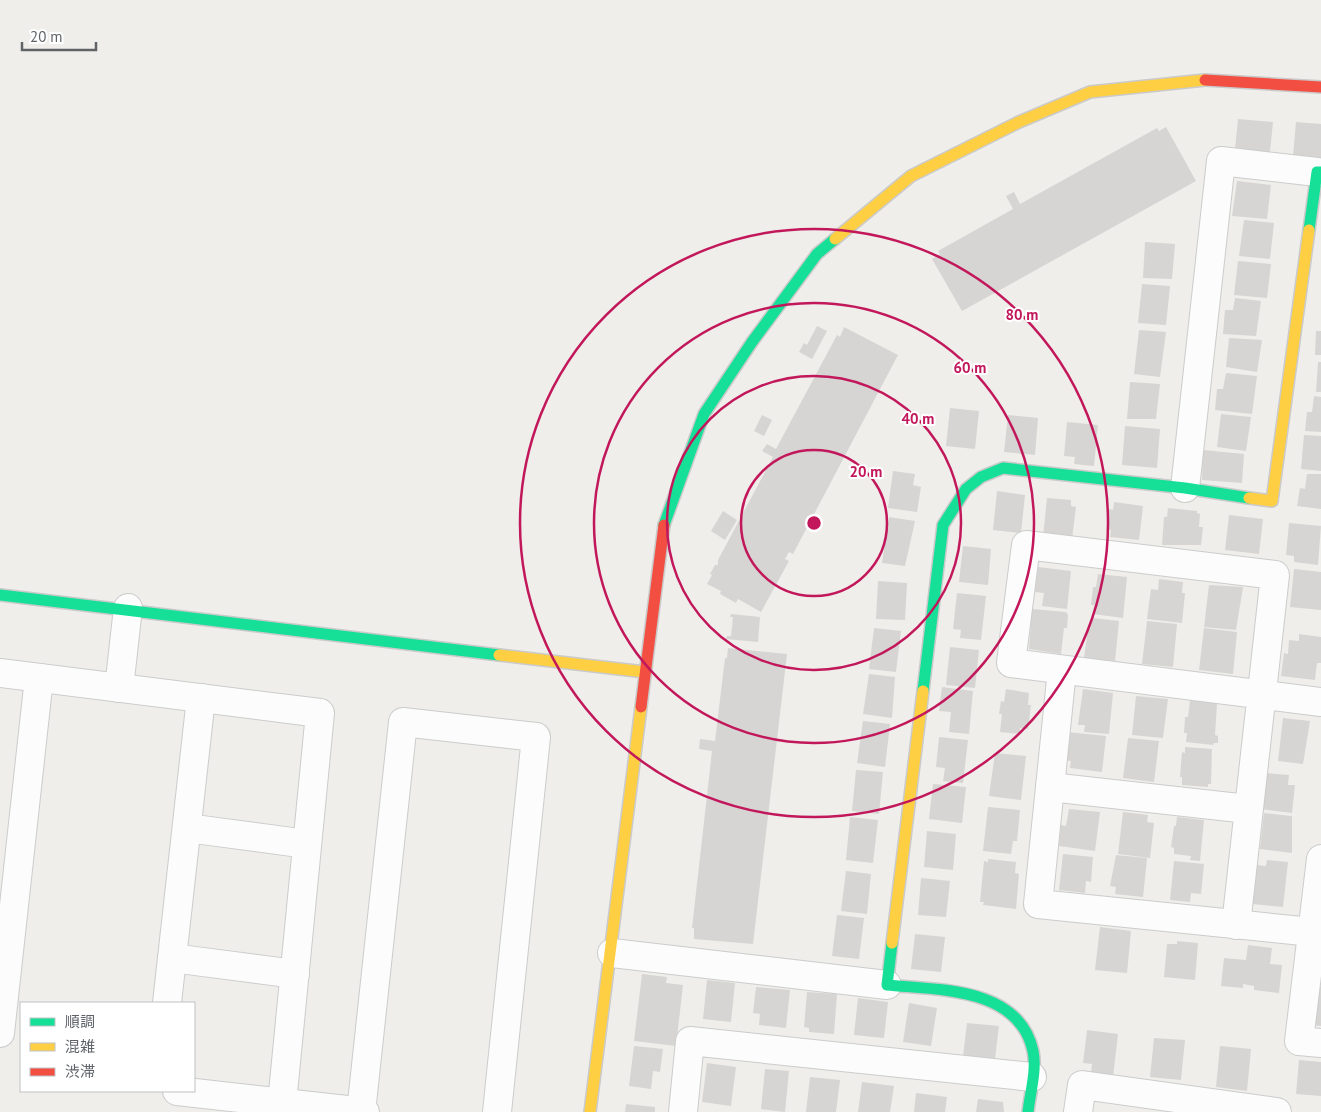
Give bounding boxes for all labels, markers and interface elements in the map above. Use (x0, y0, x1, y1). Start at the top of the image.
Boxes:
scale bar (22, 20, 96, 52)
text: 20 m (30, 27, 63, 46)
text: 80 m (1006, 305, 1038, 324)
text: 60 m (954, 358, 986, 377)
text: 40 m (902, 409, 934, 428)
text: 20 m (850, 462, 882, 481)
centre of rings (805, 514, 823, 532)
legend (20, 1002, 195, 1092)
text: 順調 (65, 1012, 95, 1031)
text: 混雑 (65, 1037, 95, 1056)
text: 渋滞 (65, 1062, 95, 1081)

